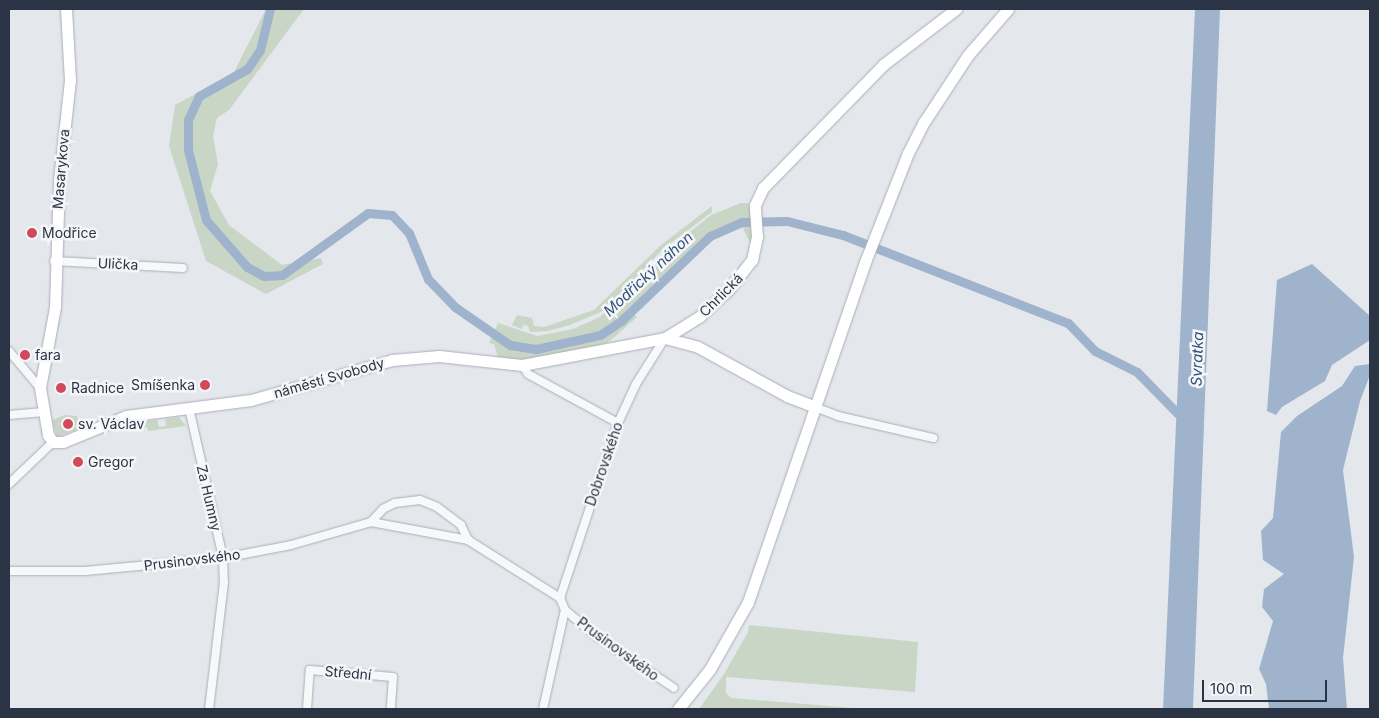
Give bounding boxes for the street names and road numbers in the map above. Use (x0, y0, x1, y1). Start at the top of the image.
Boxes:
street label: Masarykova (49, 128, 73, 210)
street label: Ulička (97, 255, 139, 273)
street label: Chrlická (696, 270, 746, 320)
street label: náměstí Svobody (272, 354, 386, 402)
street label: Dobrovského (582, 420, 626, 508)
street label: Za Humny (193, 463, 225, 533)
street label: Prusinovského (143, 546, 241, 574)
street label: Prusinovského (574, 614, 662, 684)
street label: Střední (324, 663, 372, 683)

